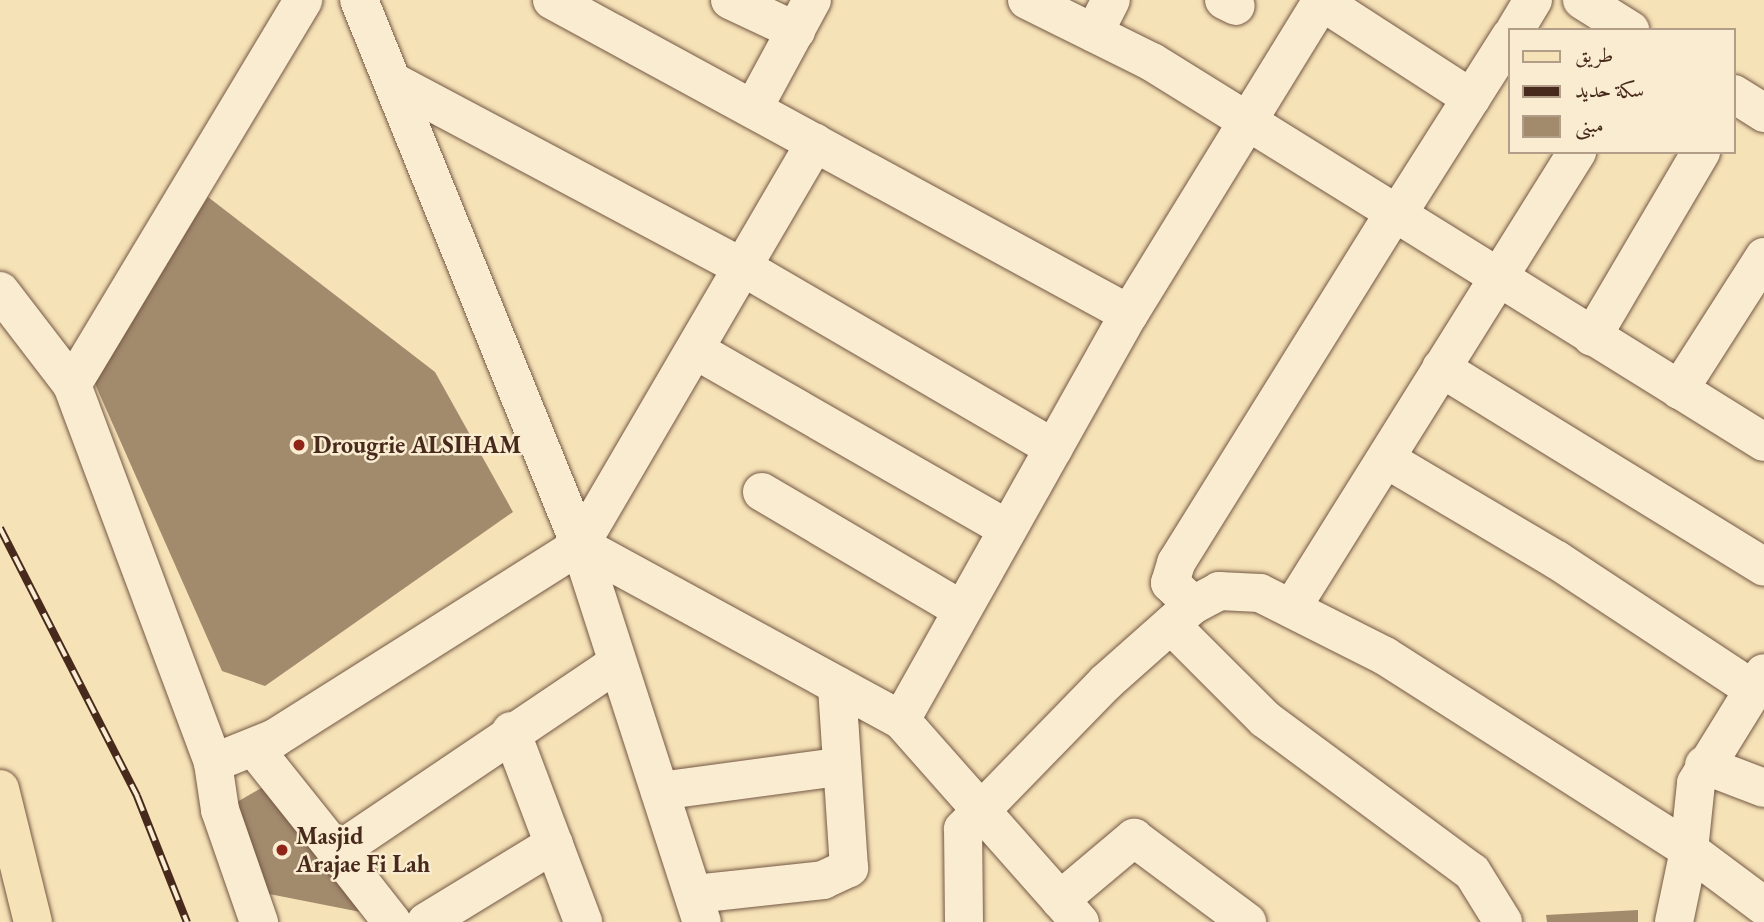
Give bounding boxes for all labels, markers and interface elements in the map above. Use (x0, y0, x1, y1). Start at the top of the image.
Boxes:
legend (1508, 28, 1736, 154)
text: طريق (1575, 41, 1613, 68)
text: سكة حديد (1575, 76, 1644, 103)
text: مبنى (1575, 111, 1604, 138)
place label: Drougrie ALSIHAM (313, 431, 521, 459)
marker: Drougrie ALSIHAM (291, 437, 307, 453)
place label: Masjid Arajae Fi Lah (296, 822, 430, 878)
marker: Masjid Arajae Fi Lah (274, 842, 290, 858)

